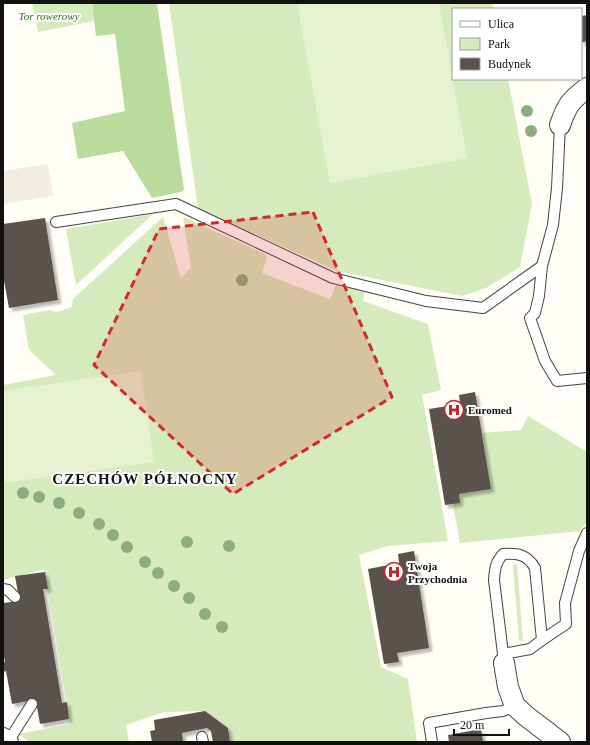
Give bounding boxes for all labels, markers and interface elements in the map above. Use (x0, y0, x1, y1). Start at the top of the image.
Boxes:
legend (452, 8, 582, 80)
park label: Tor rowerowy (19, 10, 80, 22)
text: Ulica (488, 17, 515, 31)
text: Park (488, 37, 510, 51)
text: Budynek (488, 57, 531, 71)
hospital icon: Euromed (443, 399, 465, 421)
place label: Euromed (468, 404, 512, 416)
district label: CZECHÓW PÓŁNOCNY (52, 471, 238, 487)
place label: Twoja Przychodnia (408, 560, 468, 585)
hospital icon: Twoja Przychodnia (383, 561, 405, 583)
scale bar (454, 711, 509, 737)
text: 20 m (460, 718, 485, 732)

